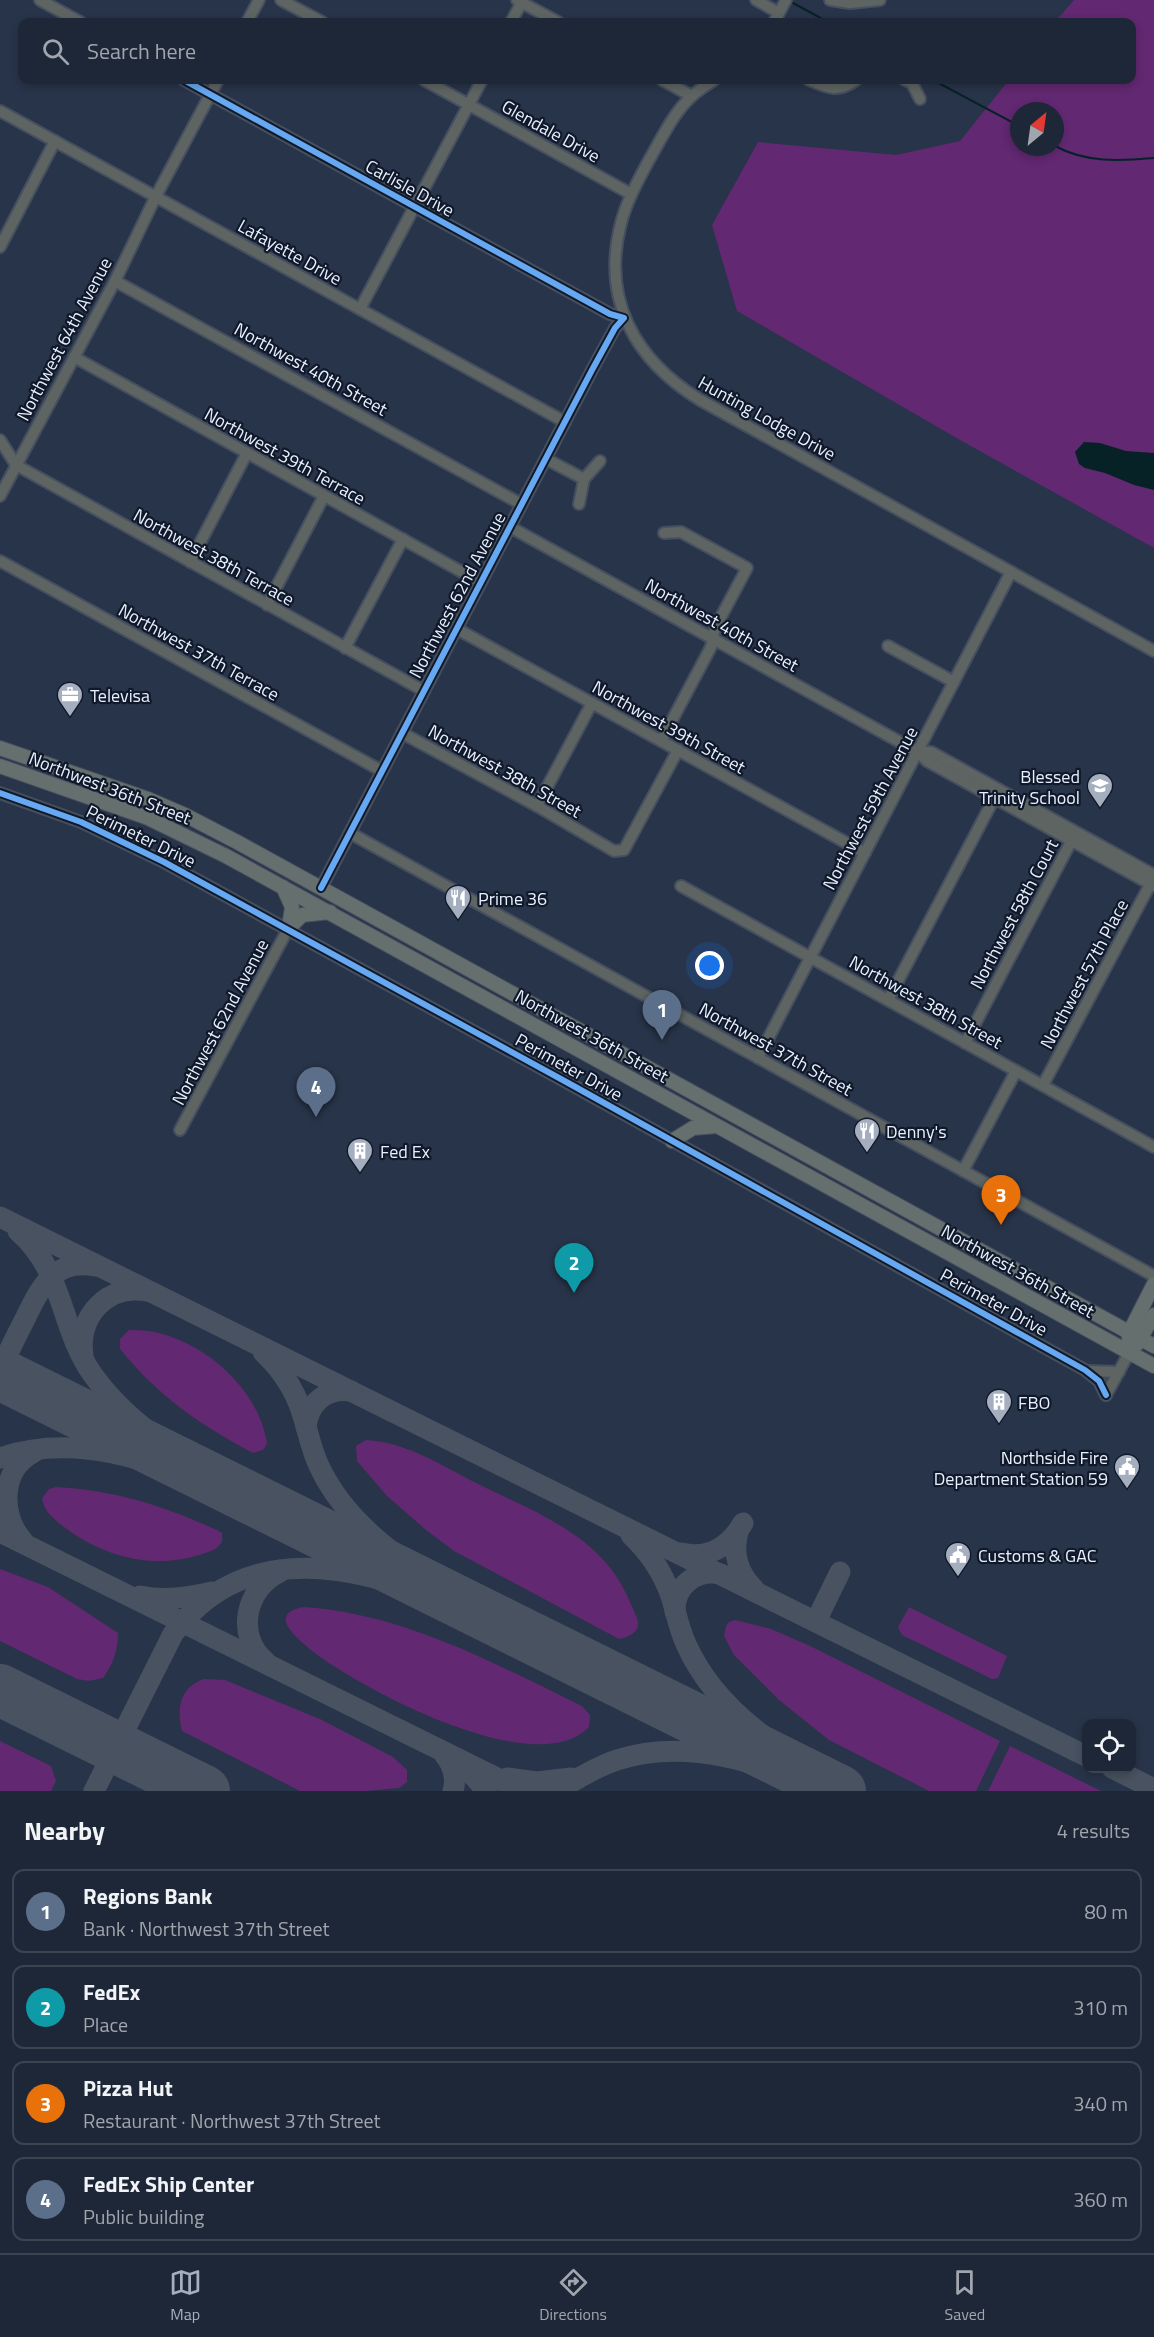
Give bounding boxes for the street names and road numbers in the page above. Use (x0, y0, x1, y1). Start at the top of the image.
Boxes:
street label: Glendale Drive (497, 93, 605, 169)
street label: Carlisle Drive (361, 152, 459, 224)
street label: Lafayette Drive (233, 212, 347, 292)
street label: Northwest 64th Avenue (9, 253, 119, 425)
street label: Northwest 40th Street (229, 316, 393, 423)
street label: Hunting Lodge Drive (693, 369, 841, 467)
street label: Northwest 39th Terrace (200, 400, 370, 512)
street label: Northwest 38th Terrace (129, 501, 299, 613)
street label: Northwest 62nd Avenue (402, 507, 512, 683)
street label: Northwest 40th Street (640, 572, 804, 679)
street label: Northwest 37th Terrace (114, 596, 284, 708)
street label: Northwest 39th Street (587, 674, 751, 781)
street label: Northwest 38th Street (423, 718, 587, 825)
street label: Northwest 59th Avenue (815, 722, 925, 894)
street label: Northwest 36th Street (25, 745, 196, 832)
street label: Perimeter Drive (82, 798, 200, 874)
street label: Northwest 58th Court (963, 834, 1065, 994)
street label: Northwest 57th Place (1033, 894, 1135, 1054)
street label: Northwest 62nd Avenue (165, 934, 275, 1110)
street label: Northwest 38th Street (844, 949, 1008, 1056)
street label: Northwest 36th Street (510, 983, 674, 1090)
street label: Northwest 37th Street (694, 996, 858, 1103)
street label: Perimeter Drive (510, 1026, 628, 1108)
street label: Northwest 36th Street (936, 1218, 1100, 1325)
street label: Perimeter Drive (935, 1261, 1053, 1343)

